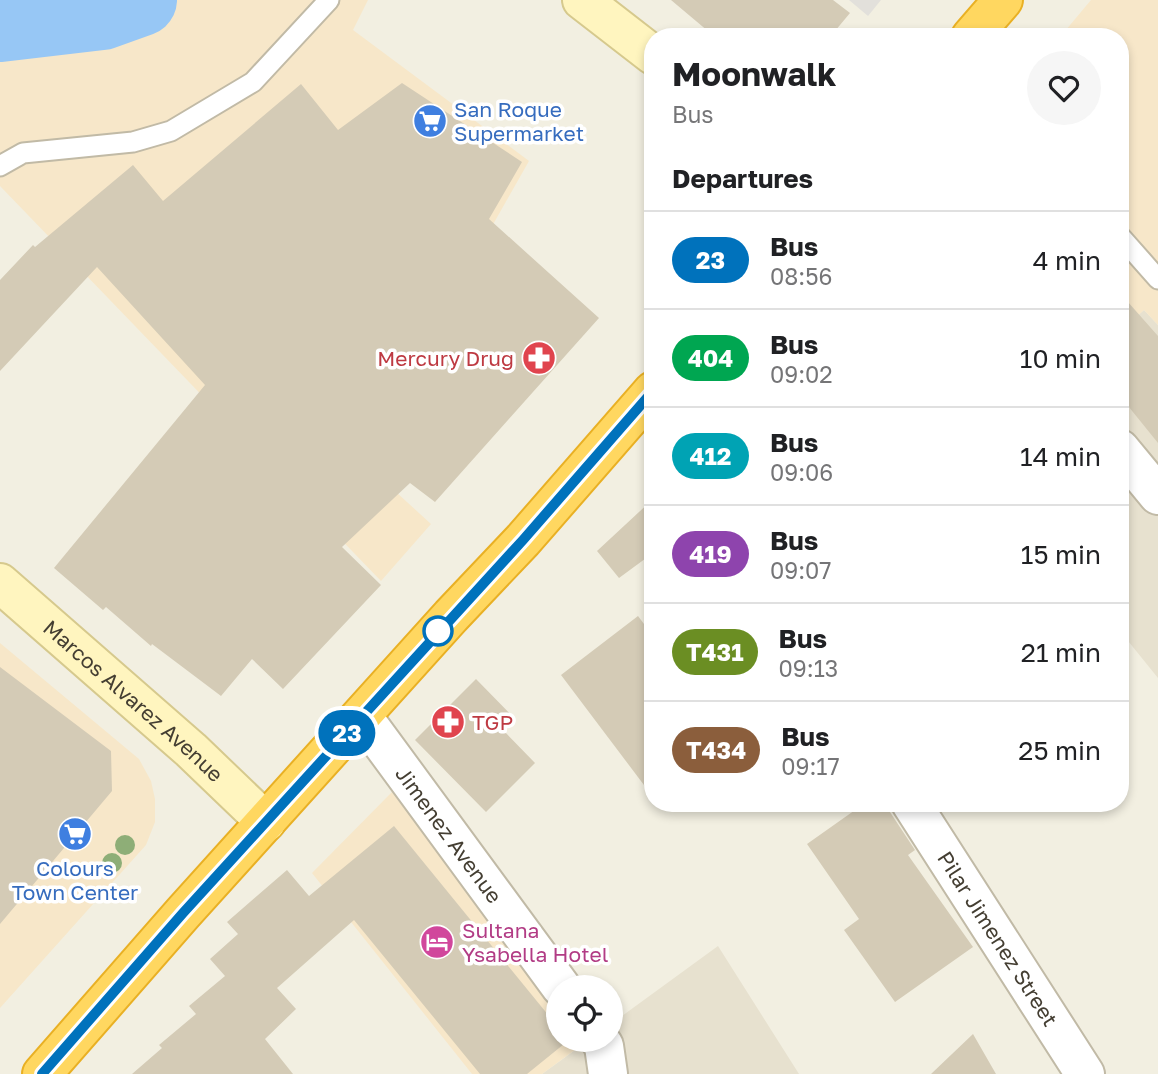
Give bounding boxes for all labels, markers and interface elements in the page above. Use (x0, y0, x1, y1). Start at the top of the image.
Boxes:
button: heart (1027, 51, 1101, 125)
text: Moonwalk (672, 54, 837, 93)
place label: San Roque Supermarket (454, 96, 584, 146)
text: Bus (672, 100, 714, 128)
supermarket icon: San Roque Supermarket (411, 102, 449, 140)
text: Departures (672, 163, 813, 194)
text: Bus (770, 231, 818, 262)
text: 23 (696, 245, 725, 274)
text: 4 min (1033, 245, 1101, 276)
text: 08:56 (770, 262, 832, 290)
text: Bus (770, 329, 818, 360)
pharmacy icon: Mercury Drug (520, 339, 558, 377)
text: 404 (688, 343, 733, 372)
text: 10 min (1020, 343, 1101, 374)
place label: Mercury Drug (377, 345, 514, 371)
text: 09:02 (770, 360, 833, 388)
text: Bus (770, 427, 818, 458)
text: 412 (690, 441, 732, 470)
text: 14 min (1020, 441, 1101, 472)
text: 09:06 (770, 458, 833, 486)
text: Bus (770, 525, 818, 556)
text: 419 (689, 539, 732, 568)
text: 15 min (1021, 539, 1101, 570)
text: 09:07 (770, 556, 832, 584)
street label: Marcos Alvarez Avenue (38, 614, 229, 787)
unlabelled marker (423, 616, 453, 646)
text: Bus (779, 623, 827, 654)
text: T431 (686, 637, 744, 666)
text: 21 min (1021, 637, 1101, 668)
text: 09:13 (779, 654, 838, 682)
pharmacy icon: TGP (429, 703, 467, 741)
place label: TGP (472, 709, 513, 735)
line badge: 23 (316, 710, 378, 756)
text: 23 (332, 718, 362, 747)
text: Bus (781, 721, 830, 752)
text: T434 (686, 735, 746, 764)
text: 25 min (1018, 735, 1101, 766)
text: 09:17 (781, 752, 840, 780)
street label: Jimenez Avenue (390, 761, 508, 908)
supermarket icon: Colours Town Center (56, 815, 94, 853)
street label: Pilar Jimenez Street (932, 846, 1064, 1031)
place label: Colours Town Center (12, 855, 138, 905)
place label: Sultana Ysabella Hotel (462, 917, 608, 967)
hotel icon: Sultana Ysabella Hotel (418, 923, 456, 961)
map controls (546, 975, 623, 1052)
button: locate (546, 975, 623, 1052)

